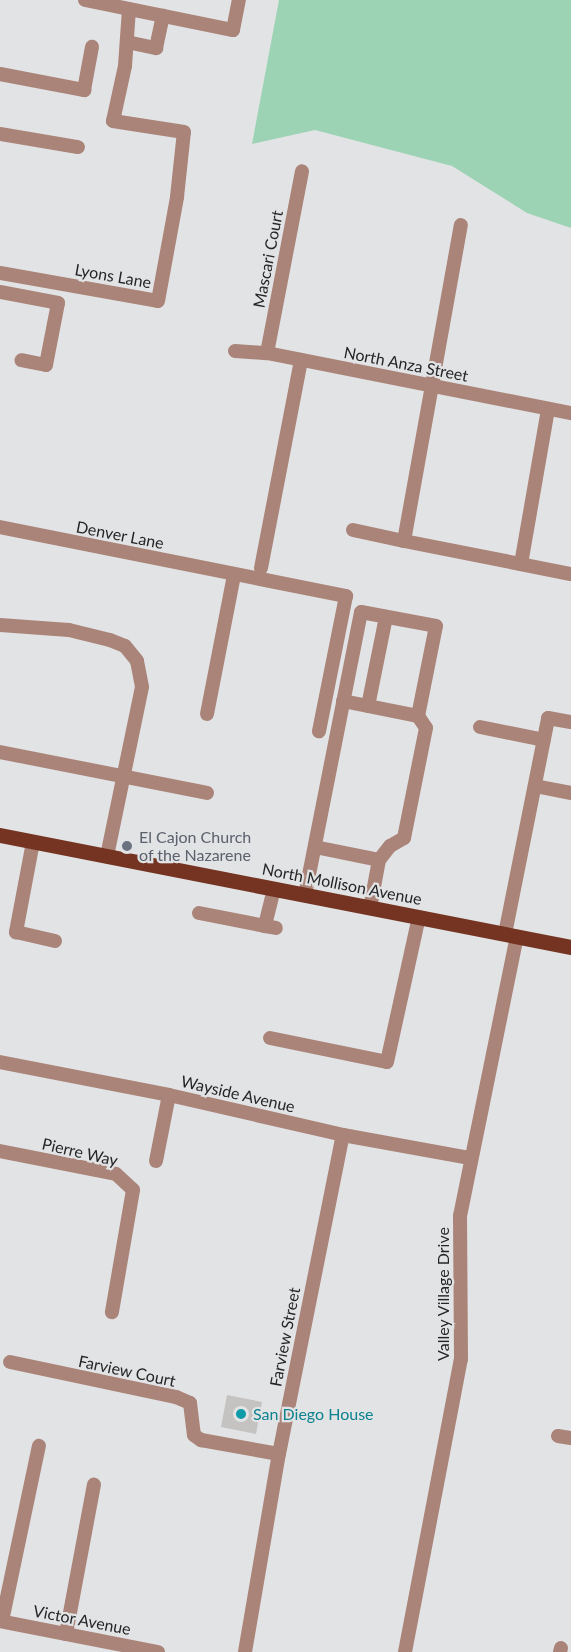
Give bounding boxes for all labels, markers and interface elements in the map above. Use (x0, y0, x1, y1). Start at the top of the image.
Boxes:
street label: Mascari Court (249, 209, 287, 309)
street label: Lyons Lane (73, 260, 153, 292)
street label: North Anza Street (342, 342, 470, 386)
street label: Denver Lane (74, 517, 166, 553)
place label: El Cajon Church of the Nazarene (139, 827, 251, 865)
marker: El Cajon Church of the Nazarene (120, 839, 134, 853)
street label: North Mollison Avenue (260, 859, 424, 909)
street label: Wayside Avenue (179, 1072, 297, 1116)
street label: Pierre Way (40, 1134, 120, 1170)
street label: Valley Village Drive (433, 1227, 453, 1361)
street label: Farview Street (266, 1286, 304, 1388)
street label: Farview Court (77, 1351, 177, 1391)
place label: San Diego House (253, 1404, 374, 1424)
marker: San Diego House (234, 1407, 248, 1421)
street label: Victor Avenue (31, 1601, 133, 1639)

